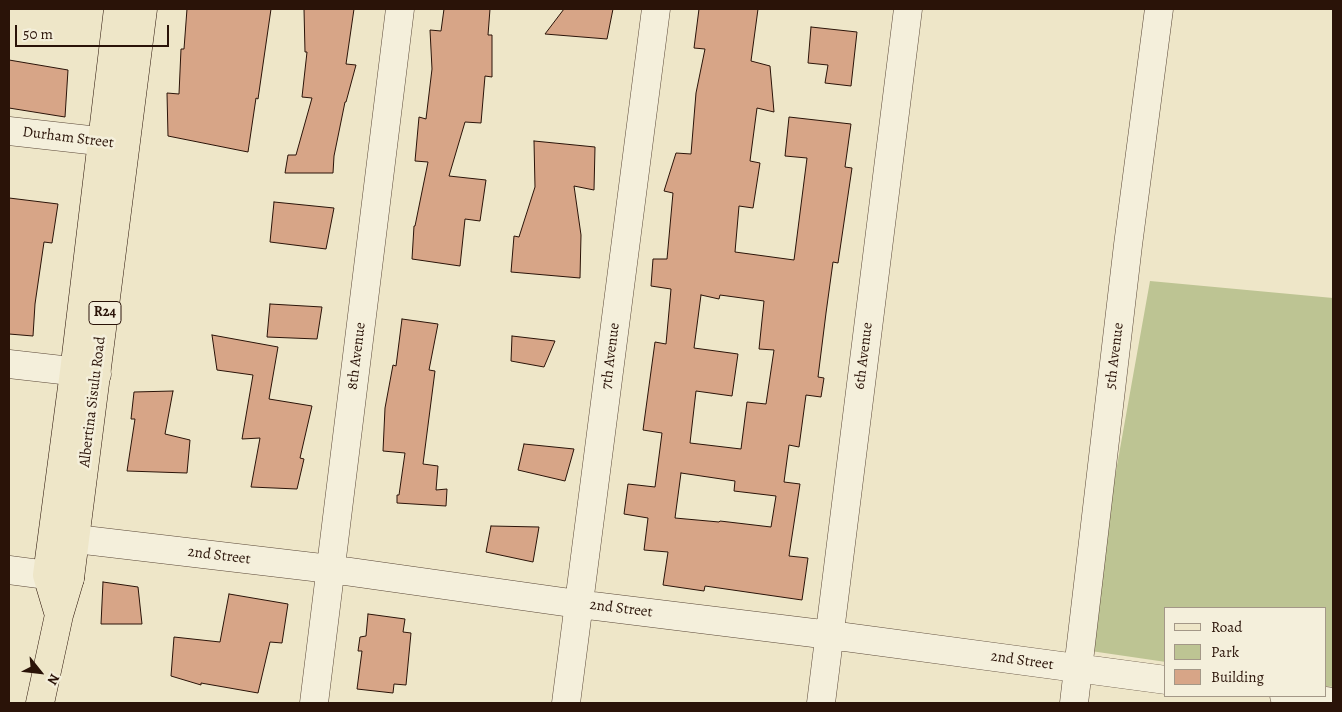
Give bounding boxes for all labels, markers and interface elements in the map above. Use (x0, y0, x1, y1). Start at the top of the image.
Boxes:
scale bar (18, 15, 171, 47)
text: 50 m (23, 24, 53, 44)
street label: Durham Street (21, 123, 115, 153)
road number: R24 (89, 302, 121, 324)
street label: 8th Avenue (344, 321, 370, 391)
street label: 6th Avenue (851, 321, 877, 391)
street label: 7th Avenue (598, 322, 624, 390)
street label: 5th Avenue (1102, 322, 1128, 390)
street label: Albertina Sisulu Road (76, 336, 110, 468)
street label: 2nd Street (187, 543, 251, 569)
street label: 2nd Street (589, 596, 653, 622)
legend (1164, 607, 1327, 697)
text: Road (1211, 617, 1242, 637)
text: Park (1211, 642, 1239, 662)
north arrow (15, 647, 65, 697)
street label: 2nd Street (989, 648, 1055, 674)
text: Building (1211, 667, 1264, 687)
text: N (43, 670, 64, 689)

